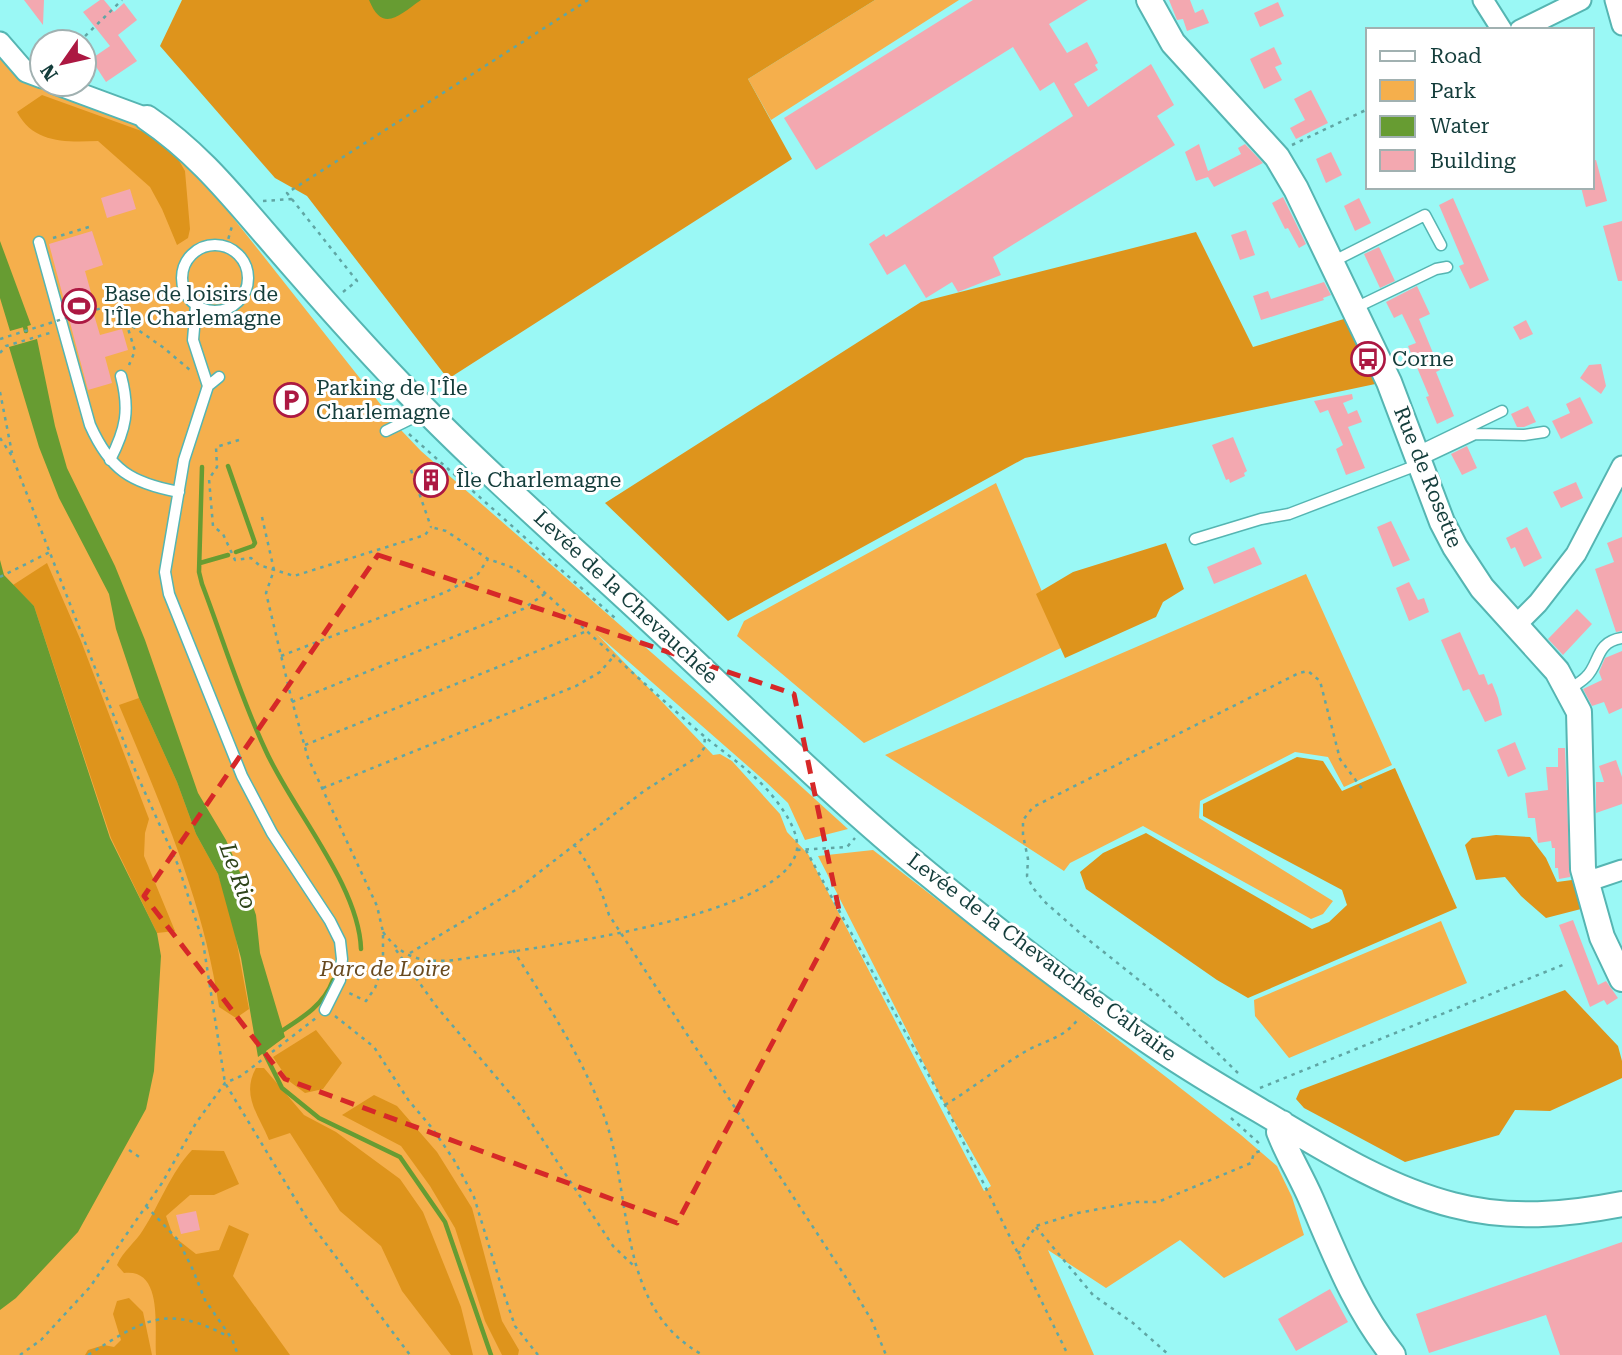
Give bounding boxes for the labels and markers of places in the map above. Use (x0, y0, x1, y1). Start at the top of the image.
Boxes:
place label: Base de loisirs de l'Île Charlemagne (104, 282, 281, 330)
sports icon: Base de loisirs de l'Île Charlemagne (60, 287, 98, 325)
bus stop icon: Corne (1349, 340, 1387, 378)
place label: Corne (1392, 347, 1454, 371)
place label: Parking de l'Île Charlemagne (316, 376, 468, 424)
parking icon: Parking de l'Île Charlemagne (272, 381, 310, 419)
building icon: Île Charlemagne (412, 461, 450, 499)
place label: Île Charlemagne (456, 468, 621, 492)

